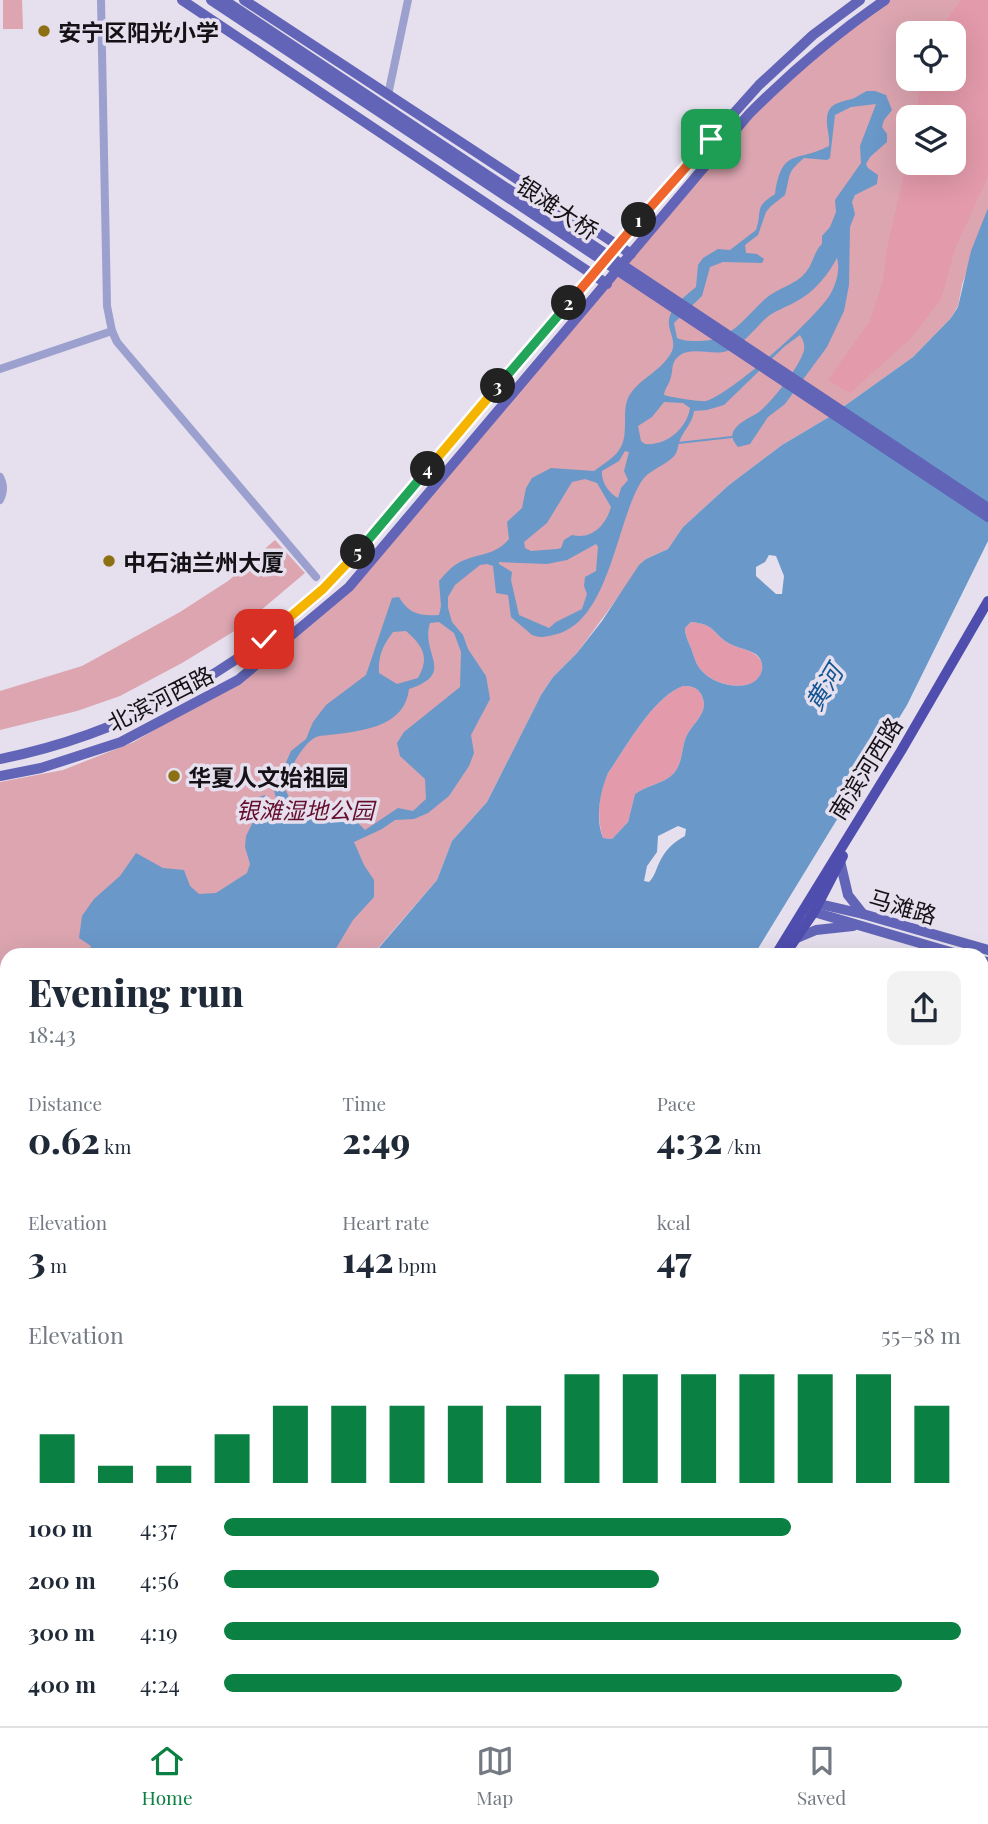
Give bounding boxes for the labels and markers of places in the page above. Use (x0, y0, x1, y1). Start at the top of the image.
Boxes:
place label: 安宁区阳光小学 (58, 16, 219, 47)
marker: 安宁区阳光小学 (36, 23, 52, 39)
pin (681, 109, 741, 169)
pin: 1 (622, 202, 656, 238)
pin: 2 (552, 286, 586, 320)
pin: 3 (480, 368, 516, 404)
pin: 4 (410, 452, 446, 486)
pin: 5 (340, 534, 376, 570)
place label: 中石油兰州大厦 (123, 546, 284, 577)
marker: 中石油兰州大厦 (101, 553, 117, 569)
pin (234, 609, 294, 669)
place label: 华夏人文始祖园 (188, 761, 349, 792)
marker: 华夏人文始祖园 (166, 768, 182, 784)

